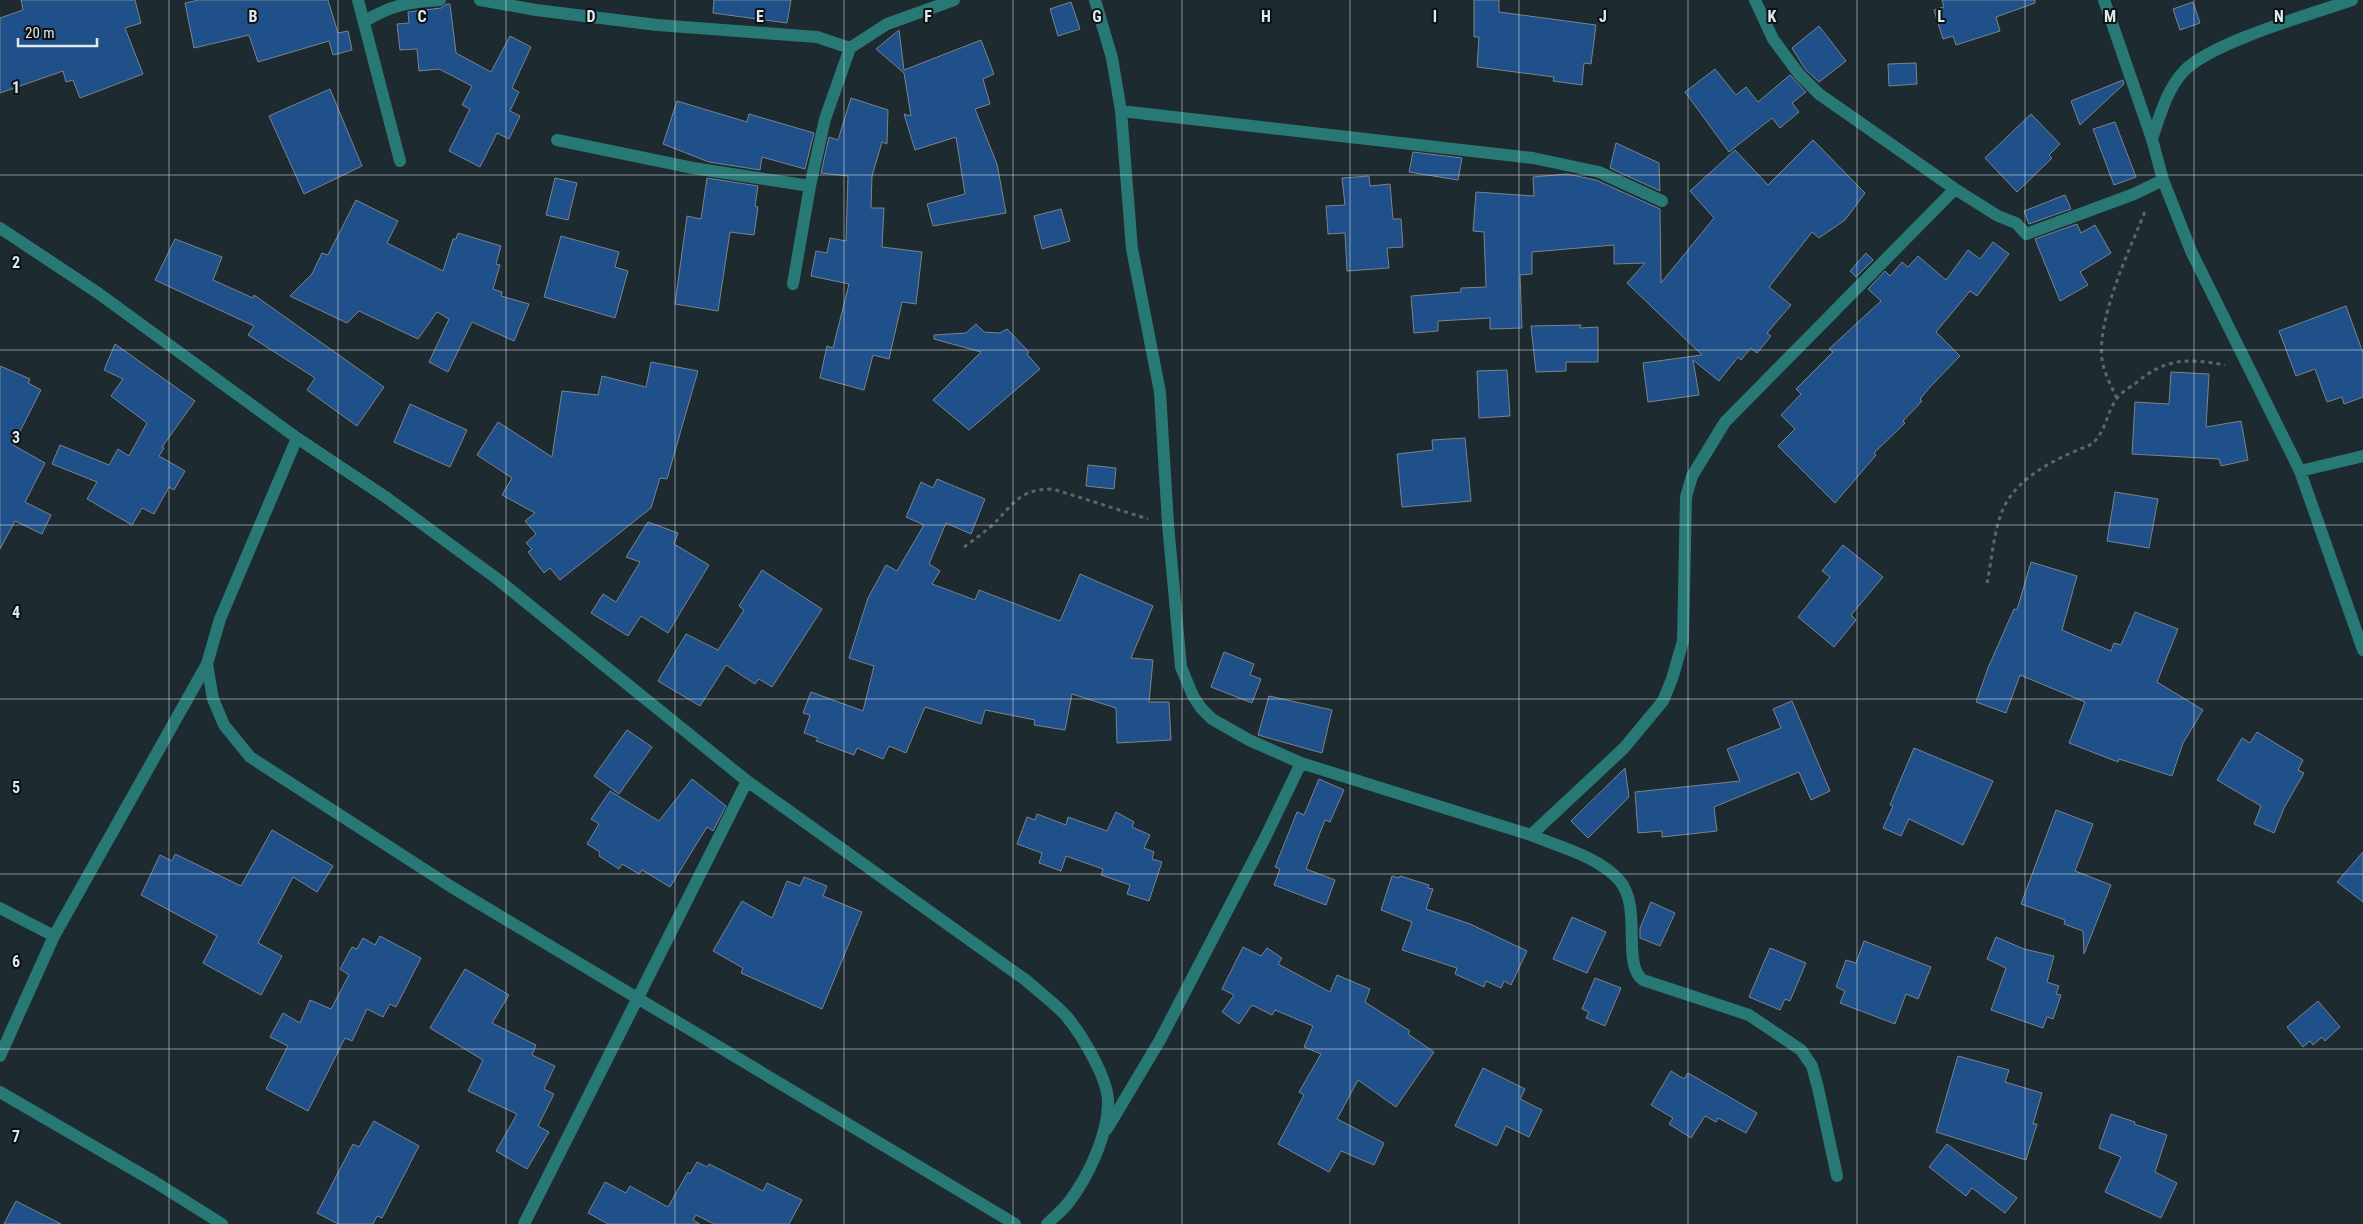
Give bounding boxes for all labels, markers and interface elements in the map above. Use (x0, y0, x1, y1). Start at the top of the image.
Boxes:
text: B (249, 7, 258, 26)
text: C (417, 7, 427, 26)
text: D (586, 7, 596, 26)
text: E (756, 7, 764, 26)
text: F (924, 7, 932, 26)
text: G (1092, 7, 1102, 26)
text: H (1261, 7, 1271, 26)
text: I (1433, 7, 1437, 26)
text: J (1599, 7, 1607, 26)
text: K (1768, 7, 1777, 26)
text: L (1937, 7, 1945, 26)
text: M (2104, 7, 2116, 26)
text: N (2274, 7, 2284, 26)
scale bar (18, 15, 96, 47)
text: 20 m (25, 24, 55, 42)
text: 1 (12, 78, 20, 97)
text: 2 (12, 253, 20, 272)
text: 3 (12, 428, 20, 447)
text: 4 (12, 603, 20, 622)
text: 5 (12, 778, 20, 797)
text: 6 (12, 952, 20, 971)
text: 7 (12, 1127, 20, 1146)

